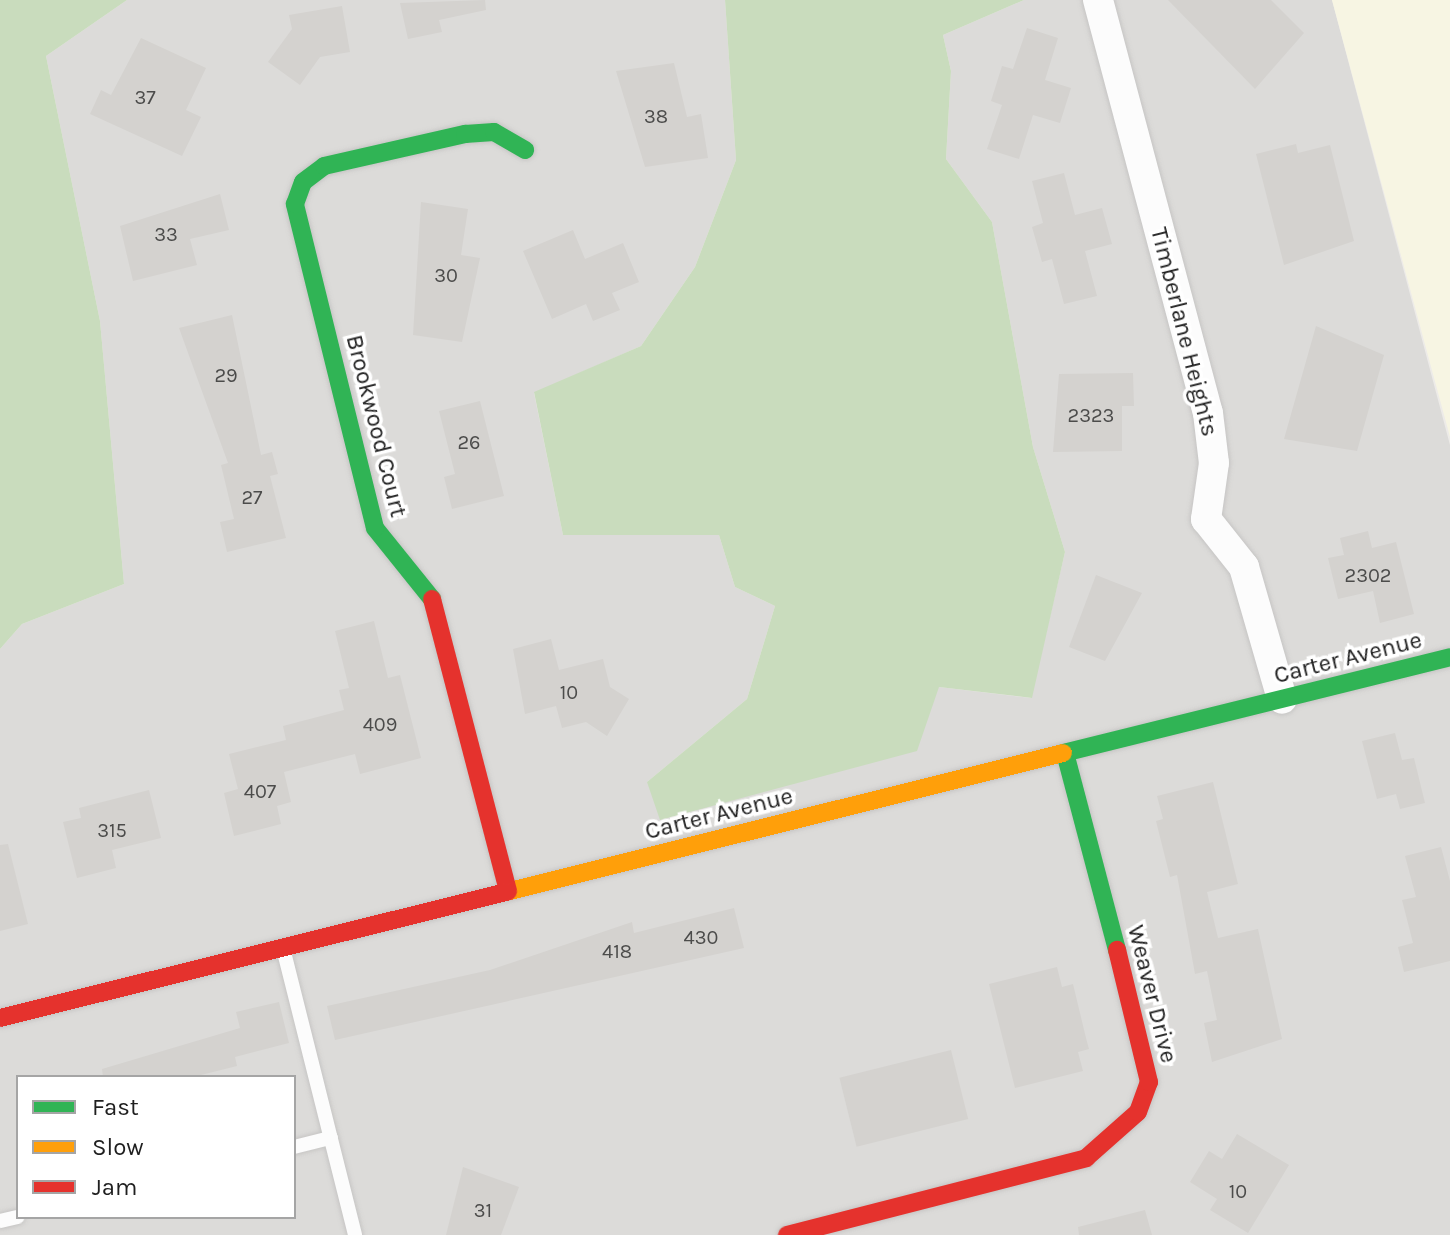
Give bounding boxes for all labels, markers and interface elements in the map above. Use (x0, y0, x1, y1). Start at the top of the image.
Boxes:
house number: 37 (134, 85, 156, 109)
house number: 38 (644, 104, 668, 128)
house number: 33 (154, 222, 178, 246)
street label: Timberlane Heights (1144, 224, 1224, 440)
house number: 30 (434, 263, 458, 287)
street label: Brookwood Court (339, 332, 413, 520)
house number: 29 (214, 363, 238, 387)
house number: 2323 (1068, 403, 1114, 427)
house number: 26 (457, 430, 481, 454)
house number: 27 (242, 485, 262, 509)
house number: 2302 (1345, 563, 1391, 587)
street label: Carter Avenue (1271, 626, 1425, 690)
house number: 10 (560, 680, 578, 704)
house number: 409 (363, 712, 397, 736)
house number: 407 (244, 779, 276, 803)
street label: Carter Avenue (642, 782, 796, 846)
house number: 315 (97, 818, 127, 842)
street label: Weaver Drive (1121, 922, 1183, 1066)
house number: 430 (684, 925, 718, 949)
house number: 418 (602, 939, 632, 963)
legend (16, 1075, 296, 1219)
text: Fast (92, 1093, 139, 1121)
text: Slow (92, 1133, 144, 1161)
text: Jam (92, 1173, 137, 1201)
house number: 10 (1229, 1179, 1247, 1203)
house number: 31 (474, 1198, 492, 1222)

